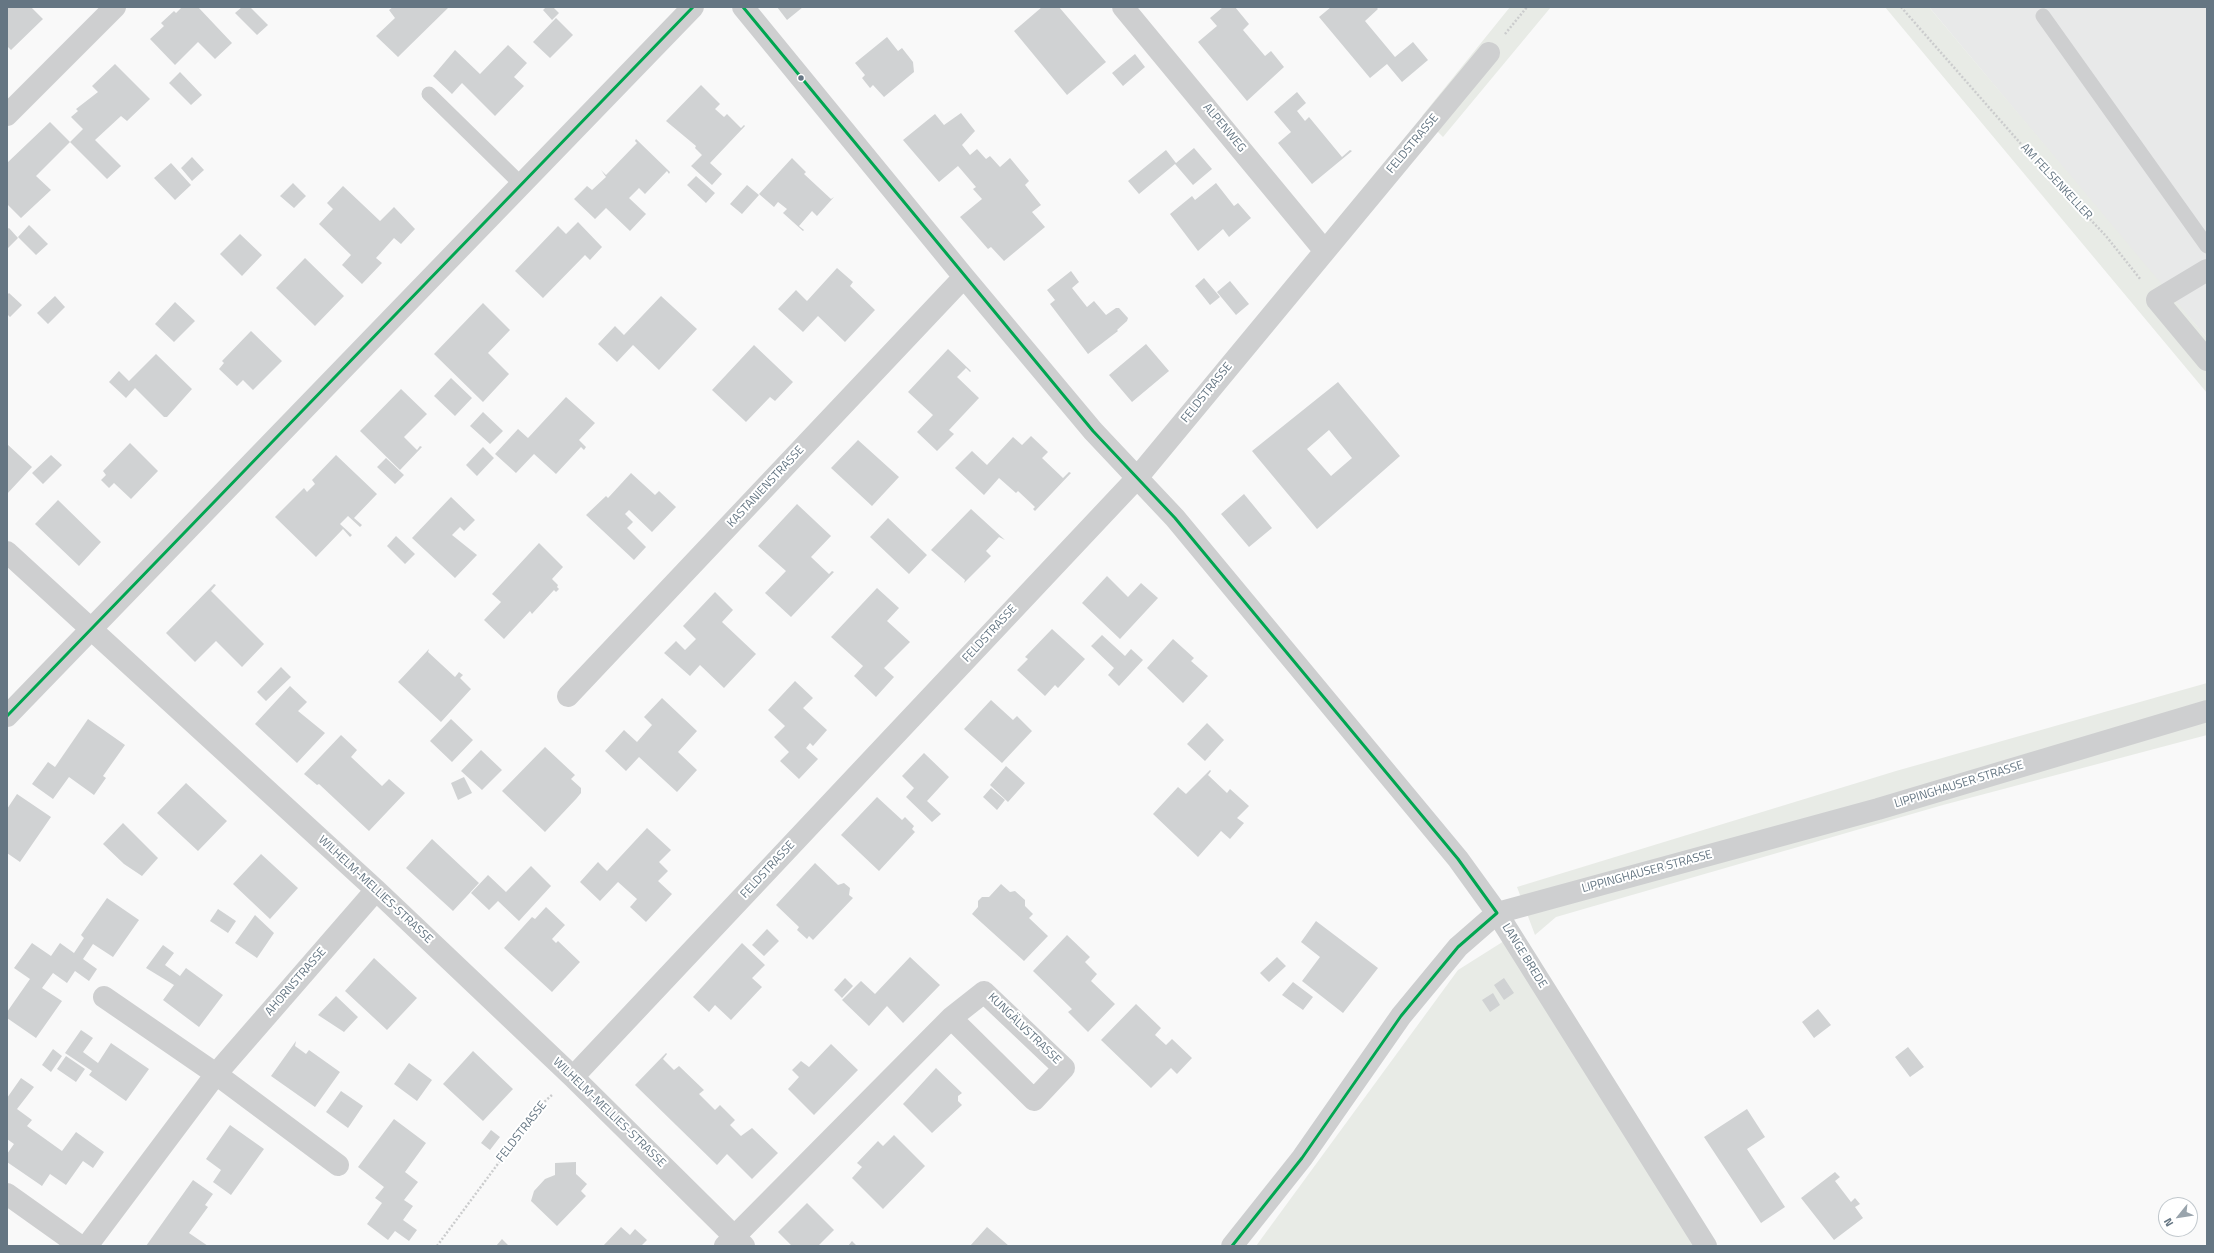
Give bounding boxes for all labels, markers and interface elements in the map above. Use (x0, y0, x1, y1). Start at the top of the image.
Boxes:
unlabelled marker (796, 73, 806, 83)
street label: ALPENWEG (1199, 101, 1249, 155)
street label: FELDSTRASSE (1384, 111, 1442, 177)
street label: AM FELSENKELLER (2017, 141, 2095, 223)
street label: FELDSTRASSE (1178, 360, 1236, 426)
street label: KASTANIENSTRASSE (725, 443, 807, 531)
street label: FELDSTRASSE (960, 602, 1020, 666)
street label: LIPPINGHAUSER STRASSE (1893, 758, 2025, 812)
street label: WILHELM-MELLIES-STRASSE (315, 833, 435, 947)
street label: FELDSTRASSE (738, 838, 798, 902)
street label: LIPPINGHAUSER STRASSE (1580, 848, 1714, 896)
street label: LANGE BREDE (1498, 921, 1550, 991)
street label: AHORNSTRASSE (263, 945, 329, 1019)
street label: KUNGÄLVSTRASSE (984, 990, 1064, 1068)
street label: WILHELM-MELLIES-STRASSE (550, 1055, 668, 1171)
street label: FELDSTRASSE (494, 1099, 550, 1165)
north arrow (2158, 1197, 2198, 1237)
text: N (2160, 1215, 2177, 1230)

